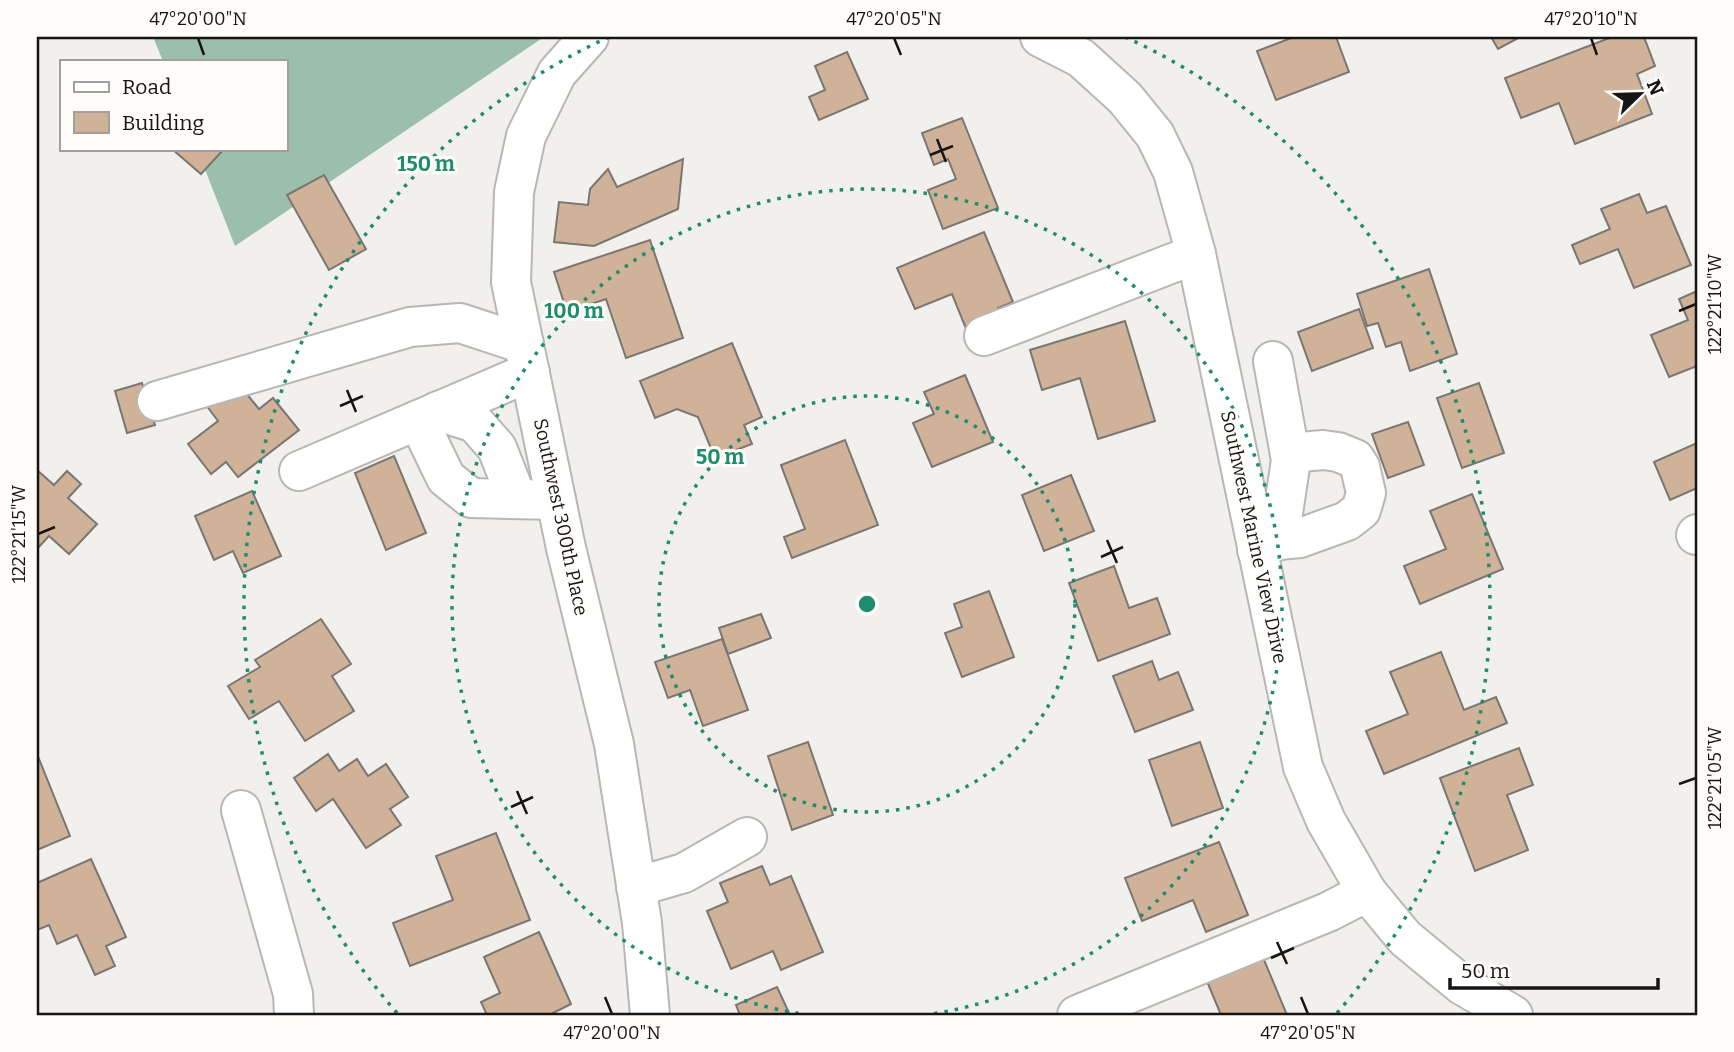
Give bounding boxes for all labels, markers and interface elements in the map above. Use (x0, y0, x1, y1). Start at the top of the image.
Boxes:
text: 47°20'00"N (149, 8, 247, 30)
text: 47°20'05"N (846, 8, 942, 30)
text: 47°20'10"N (1544, 8, 1638, 30)
legend (60, 60, 287, 150)
north arrow (1604, 60, 1674, 130)
text: Road (122, 74, 171, 100)
text: N (1642, 76, 1669, 99)
text: Building (122, 110, 205, 136)
text: 150 m (397, 151, 455, 177)
text: 122°21'10"W (1704, 253, 1726, 354)
text: 100 m (544, 298, 604, 324)
street label: Southwest Marine View Drive (1216, 409, 1292, 665)
street label: Southwest 300th Place (529, 416, 593, 618)
text: 50 m (696, 444, 744, 470)
text: 122°21'15"W (8, 484, 30, 583)
centre of rings (855, 592, 879, 616)
text: 122°21'05"W (1704, 726, 1726, 829)
scale bar (1450, 947, 1659, 991)
text: 50 m (1461, 958, 1510, 984)
text: 47°20'00"N (563, 1022, 661, 1044)
text: 47°20'05"N (1260, 1022, 1356, 1044)

